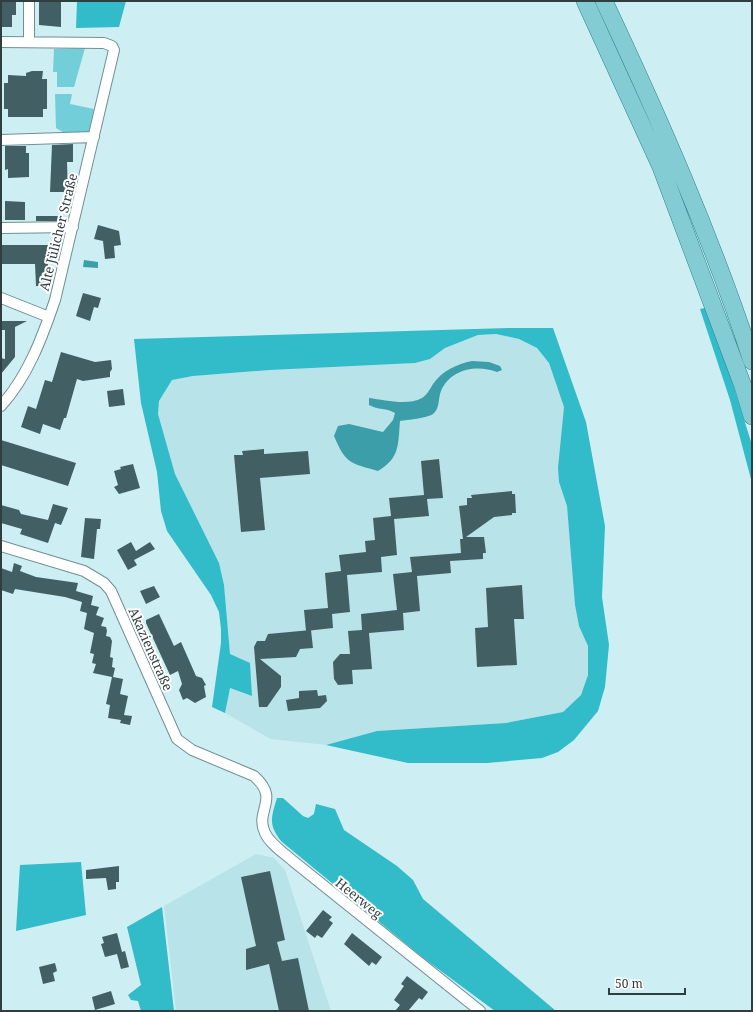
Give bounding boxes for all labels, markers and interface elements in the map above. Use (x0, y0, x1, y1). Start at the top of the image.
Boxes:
street label: Alte Jülicher Straße (35, 171, 81, 293)
street label: Akazienstraße (125, 605, 177, 693)
street label: Heerweg (332, 874, 386, 922)
scale bar (609, 970, 685, 996)
text: 50 m (615, 975, 643, 992)

